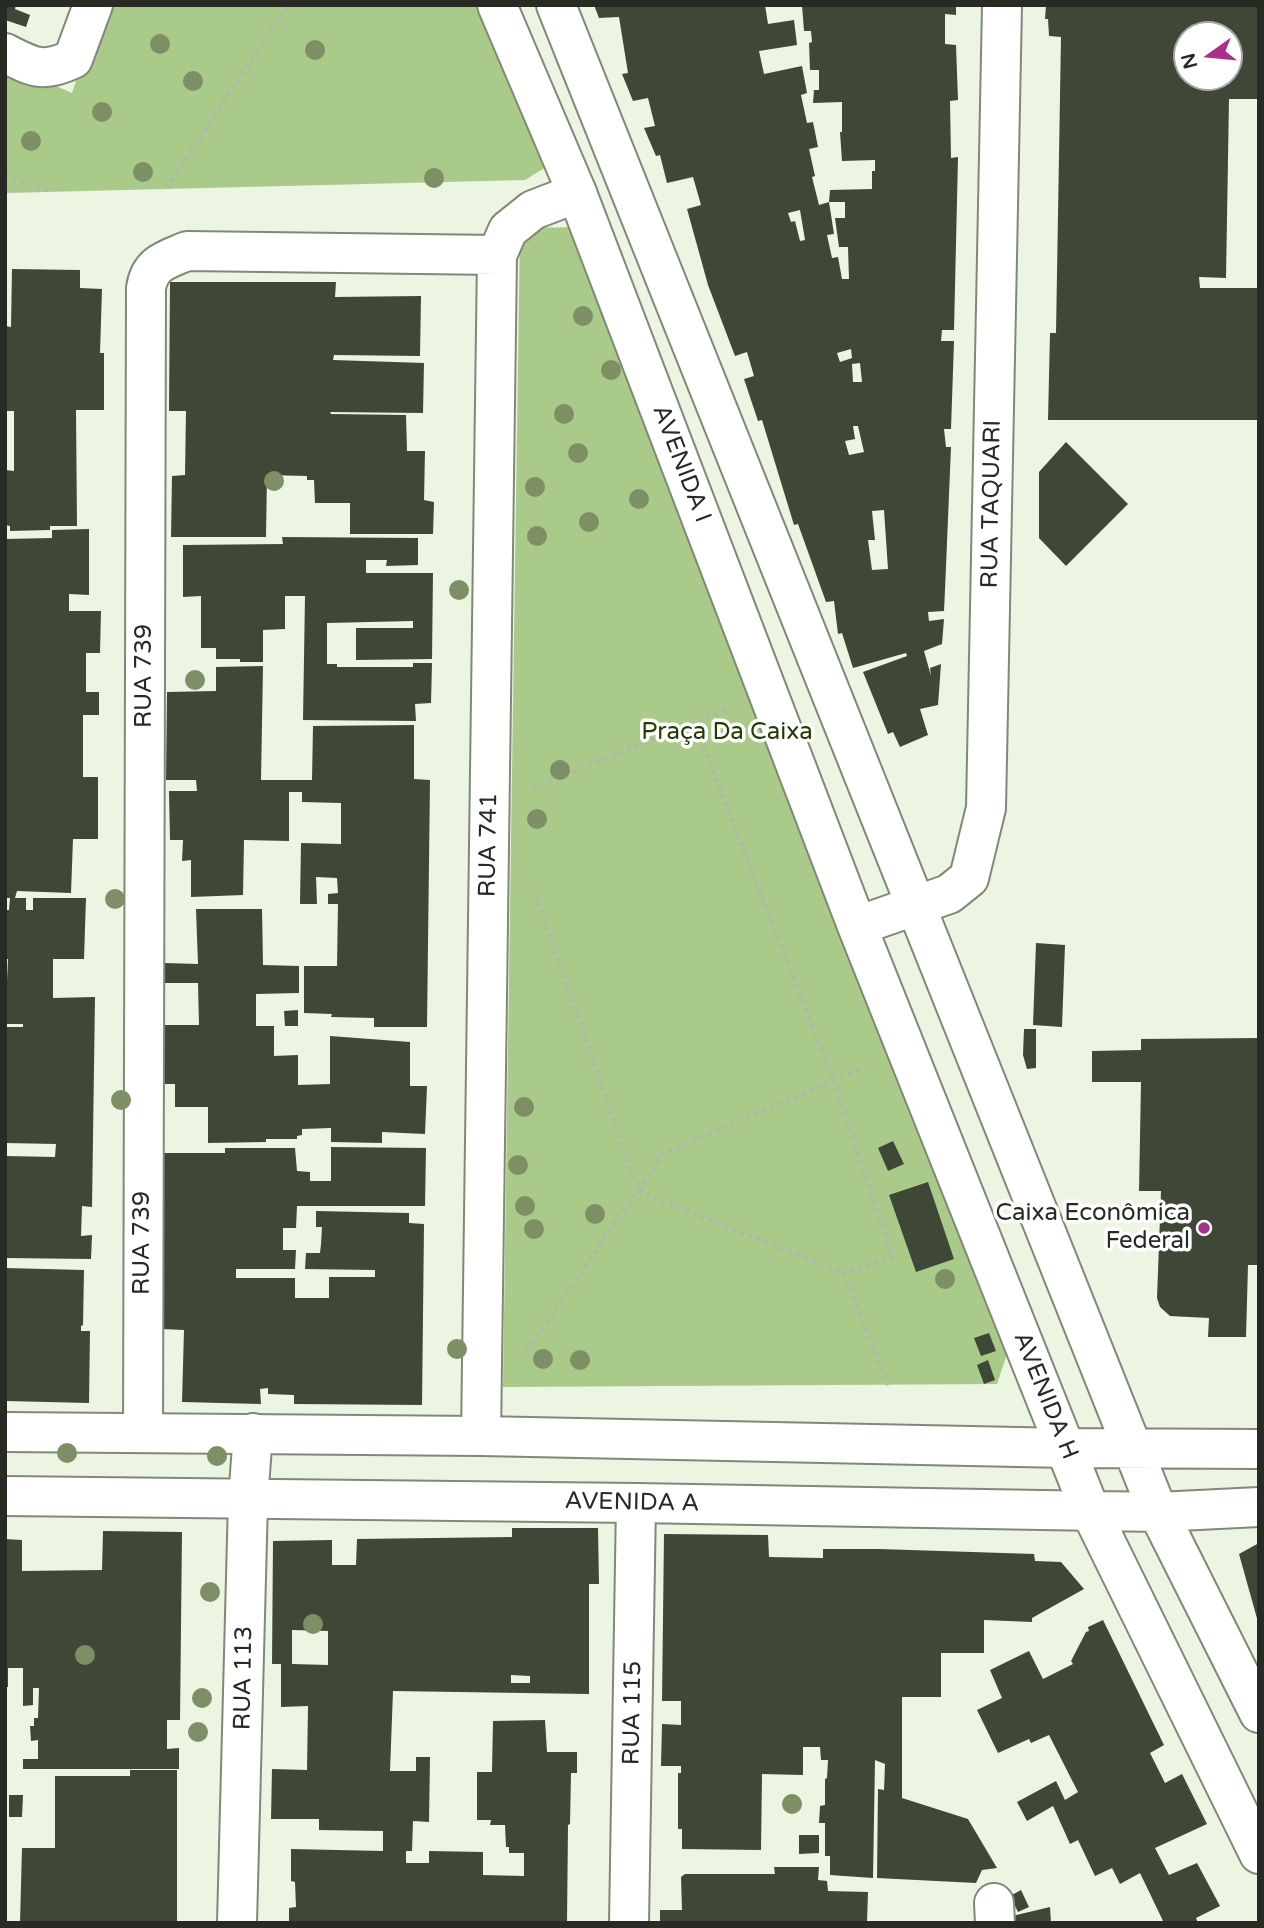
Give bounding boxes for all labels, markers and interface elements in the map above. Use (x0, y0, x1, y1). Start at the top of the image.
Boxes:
north arrow (1173, 21, 1243, 91)
text: N (1177, 51, 1202, 71)
street label: AVENIDA I (645, 401, 717, 527)
street label: RUA TAQUARI (976, 419, 1008, 589)
street label: RUA 739 (131, 624, 159, 728)
park label: Praça Da Caixa (641, 719, 813, 747)
street label: RUA 741 (474, 793, 504, 897)
street label: RUA 739 (129, 1191, 157, 1295)
place label: Caixa Econômica Federal (995, 1200, 1190, 1256)
marker: Caixa Econômica Federal (1196, 1220, 1212, 1236)
street label: AVENIDA H (1006, 1328, 1084, 1464)
street label: AVENIDA A (564, 1487, 700, 1519)
street label: RUA 113 (229, 1626, 259, 1730)
street label: RUA 115 (618, 1661, 648, 1765)

